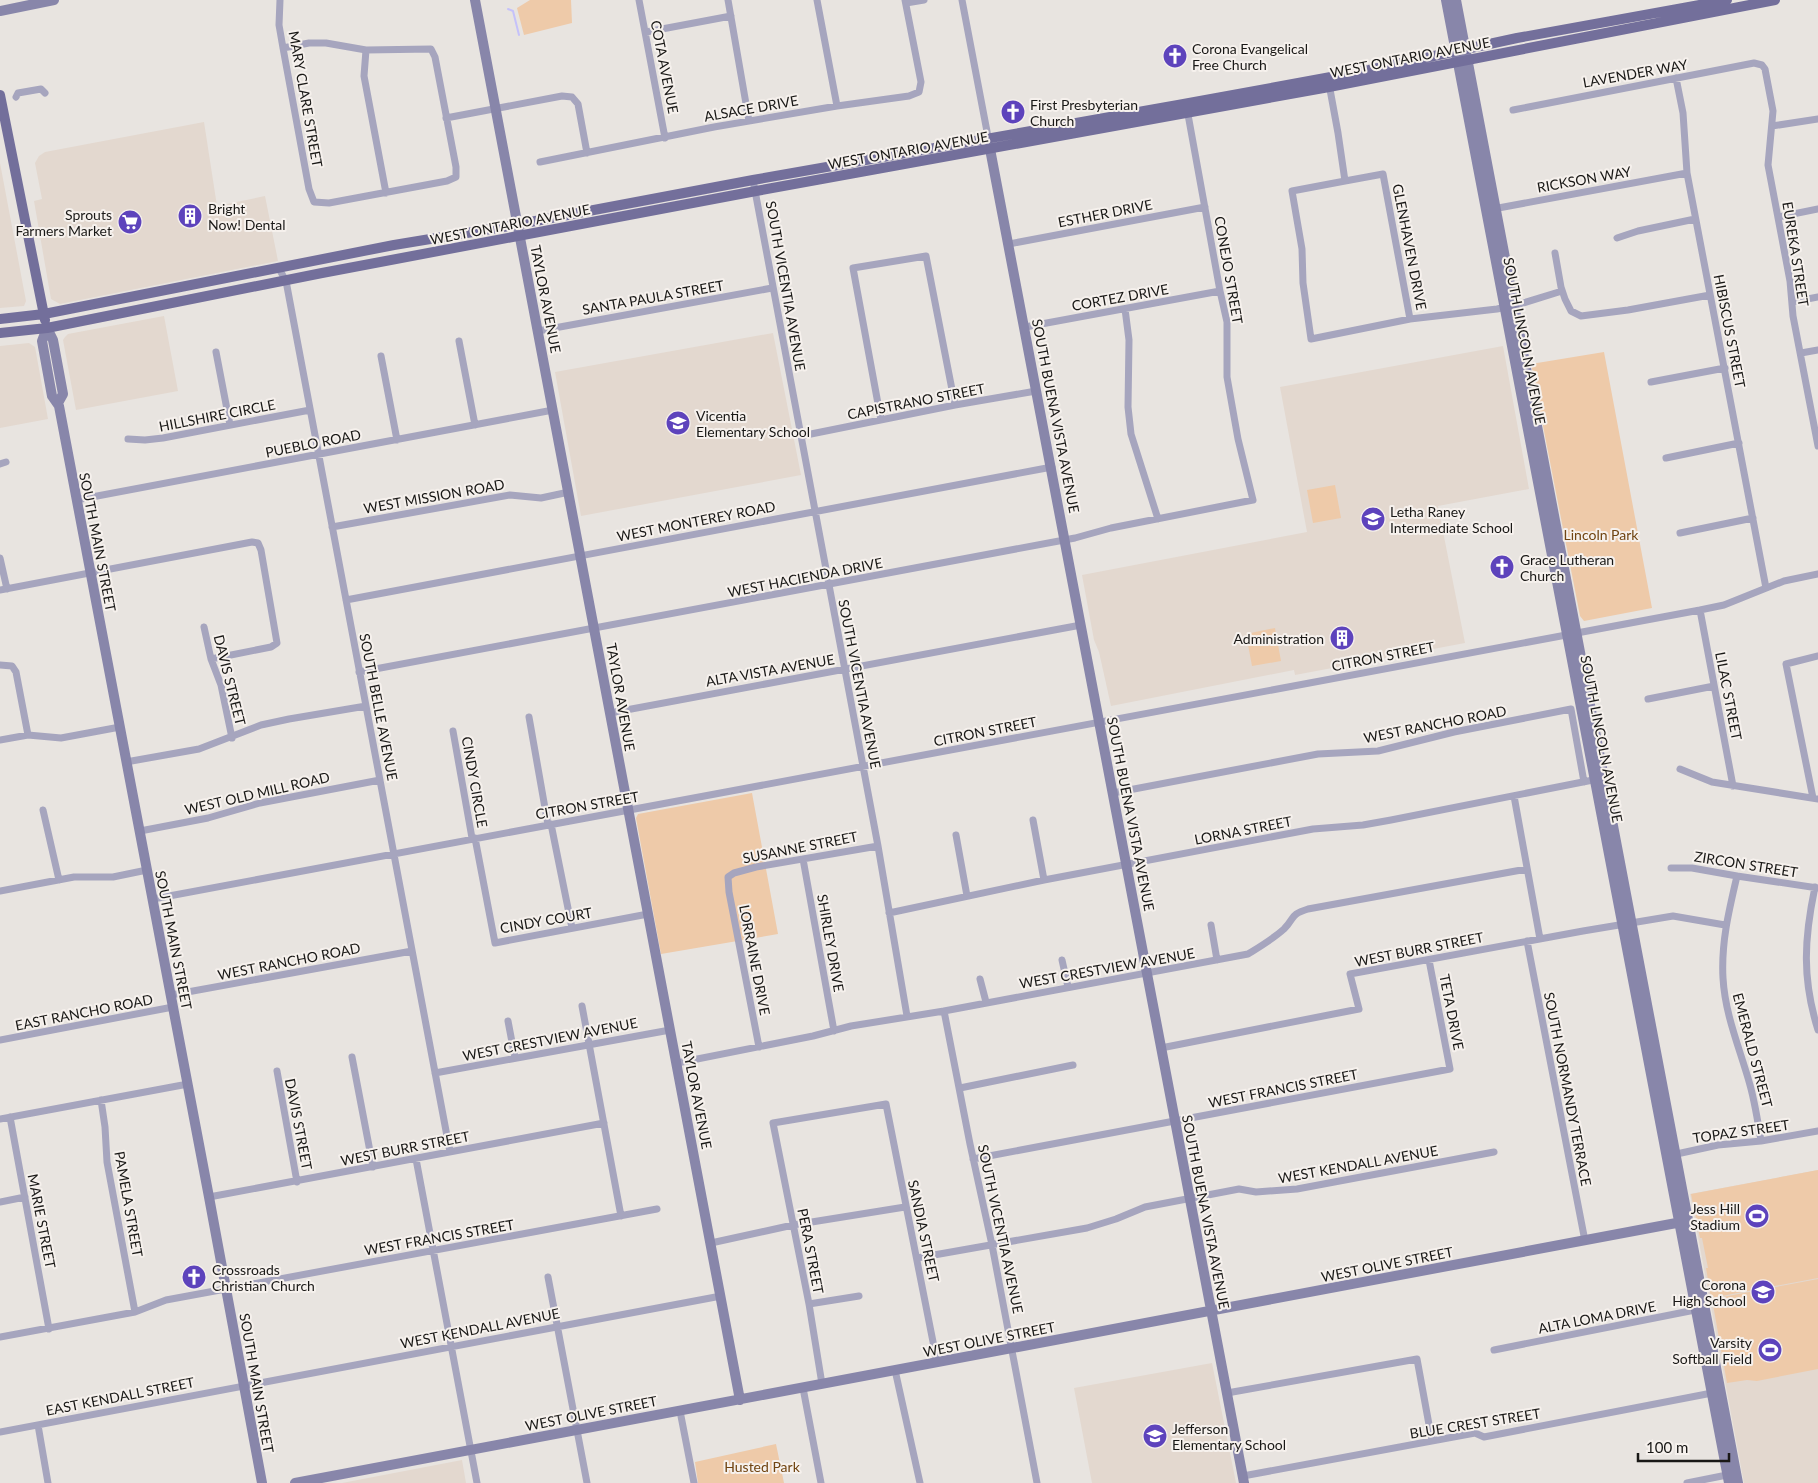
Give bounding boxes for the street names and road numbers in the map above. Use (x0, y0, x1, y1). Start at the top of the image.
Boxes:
street label: COTA AVENUE (648, 19, 682, 115)
street label: MARY CLARE STREET (286, 29, 326, 169)
street label: WEST ONTARIO AVENUE (1329, 33, 1491, 81)
street label: LAVENDER WAY (1581, 55, 1689, 91)
street label: ALSACE DRIVE (703, 91, 799, 125)
street label: WEST ONTARIO AVENUE (826, 128, 990, 172)
street label: RICKSON WAY (1536, 162, 1633, 196)
street label: GLENHAVEN DRIVE (1389, 182, 1431, 312)
street label: ESTHER DRIVE (1056, 195, 1154, 231)
street label: WEST ONTARIO AVENUE (429, 200, 591, 248)
street label: SOUTH VICENTIA AVENUE (763, 200, 809, 372)
street label: EUREKA STREET (1779, 200, 1813, 308)
street label: CONEJO STREET (1211, 215, 1247, 326)
street label: TAYLOR AVENUE (527, 244, 565, 354)
street label: SOUTH LINCOLN AVENUE (1500, 256, 1550, 426)
street label: HIBISCUS STREET (1711, 273, 1749, 390)
street label: SANTA PAULA STREET (581, 276, 726, 318)
street label: CORTEZ DRIVE (1070, 280, 1170, 314)
street label: SOUTH BUENA VISTA AVENUE (1029, 317, 1083, 515)
street label: CAPISTRANO STREET (846, 379, 987, 423)
street label: HILLSHIRE CIRCLE (157, 395, 277, 435)
street label: PUEBLO ROAD (264, 425, 362, 461)
street label: SOUTH MAIN STREET (76, 471, 120, 614)
street label: WEST MISSION ROAD (362, 475, 506, 517)
street label: WEST MONTEREY ROAD (615, 497, 777, 545)
street label: WEST HACIENDA DRIVE (726, 554, 884, 600)
street label: SOUTH VICENTIA AVENUE (835, 598, 885, 770)
street label: SOUTH BELLE AVENUE (356, 632, 402, 782)
street label: DAVIS STREET (211, 633, 250, 728)
street label: CITRON STREET (1330, 638, 1437, 674)
street label: TAYLOR AVENUE (603, 642, 639, 752)
street label: ALTA VISTA AVENUE (704, 650, 836, 690)
street label: LILAC STREET (1712, 650, 1746, 742)
street label: SOUTH LINCOLN AVENUE (1577, 654, 1627, 824)
street label: WEST RANCHO ROAD (1362, 702, 1508, 746)
street label: CITRON STREET (932, 713, 1039, 749)
street label: SOUTH BUENA VISTA AVENUE (1104, 715, 1158, 913)
street label: CINDY CIRCLE (459, 735, 491, 829)
street label: WEST OLD MILL ROAD (183, 768, 331, 818)
street label: CITRON STREET (534, 787, 641, 822)
street label: LORNA STREET (1193, 812, 1294, 848)
street label: SUSANNE STREET (741, 827, 860, 866)
street label: ZIRCON STREET (1693, 847, 1800, 881)
street label: SOUTH MAIN STREET (152, 869, 196, 1012)
street label: SHIRLEY DRIVE (814, 893, 848, 993)
street label: CINDY COURT (499, 903, 594, 936)
street label: LORRAINE DRIVE (736, 903, 774, 1017)
street label: WEST BURR STREET (1353, 928, 1486, 970)
street label: WEST RANCHO ROAD (216, 939, 362, 983)
street label: WEST CRESTVIEW AVENUE (1018, 944, 1196, 992)
street label: TETA DRIVE (1436, 973, 1468, 1051)
street label: EAST RANCHO ROAD (14, 990, 154, 1034)
street label: SOUTH NORMANDY TERRACE (1541, 990, 1595, 1188)
street label: EMERALD STREET (1730, 991, 1777, 1110)
street label: WEST CRESTVIEW AVENUE (461, 1014, 639, 1064)
street label: TAYLOR AVENUE (678, 1040, 716, 1150)
street label: WEST FRANCIS STREET (1207, 1065, 1360, 1111)
street label: DAVIS STREET (282, 1077, 316, 1172)
street label: SOUTH BUENA VISTA AVENUE (1179, 1113, 1233, 1311)
street label: TOPAZ STREET (1692, 1116, 1791, 1146)
street label: WEST BURR STREET (339, 1127, 472, 1169)
street label: WEST KENDALL AVENUE (1277, 1142, 1439, 1186)
street label: SOUTH VICENTIA AVENUE (975, 1143, 1027, 1315)
street label: PAMELA STREET (111, 1150, 147, 1259)
street label: MARIE STREET (25, 1172, 60, 1270)
street label: SANDIA STREET (905, 1178, 943, 1284)
street label: PERA STREET (794, 1207, 828, 1296)
street label: WEST FRANCIS STREET (363, 1215, 516, 1259)
street label: WEST OLIVE STREET (1320, 1243, 1455, 1285)
street label: ALTA LOMA DRIVE (1537, 1297, 1657, 1337)
street label: WEST KENDALL AVENUE (399, 1304, 561, 1352)
street label: SOUTH MAIN STREET (236, 1312, 278, 1455)
street label: WEST OLIVE STREET (922, 1318, 1057, 1360)
street label: EAST KENDALL STREET (44, 1373, 197, 1419)
street label: WEST OLIVE STREET (524, 1392, 659, 1434)
street label: BLUE CREST STREET (1408, 1404, 1542, 1442)

